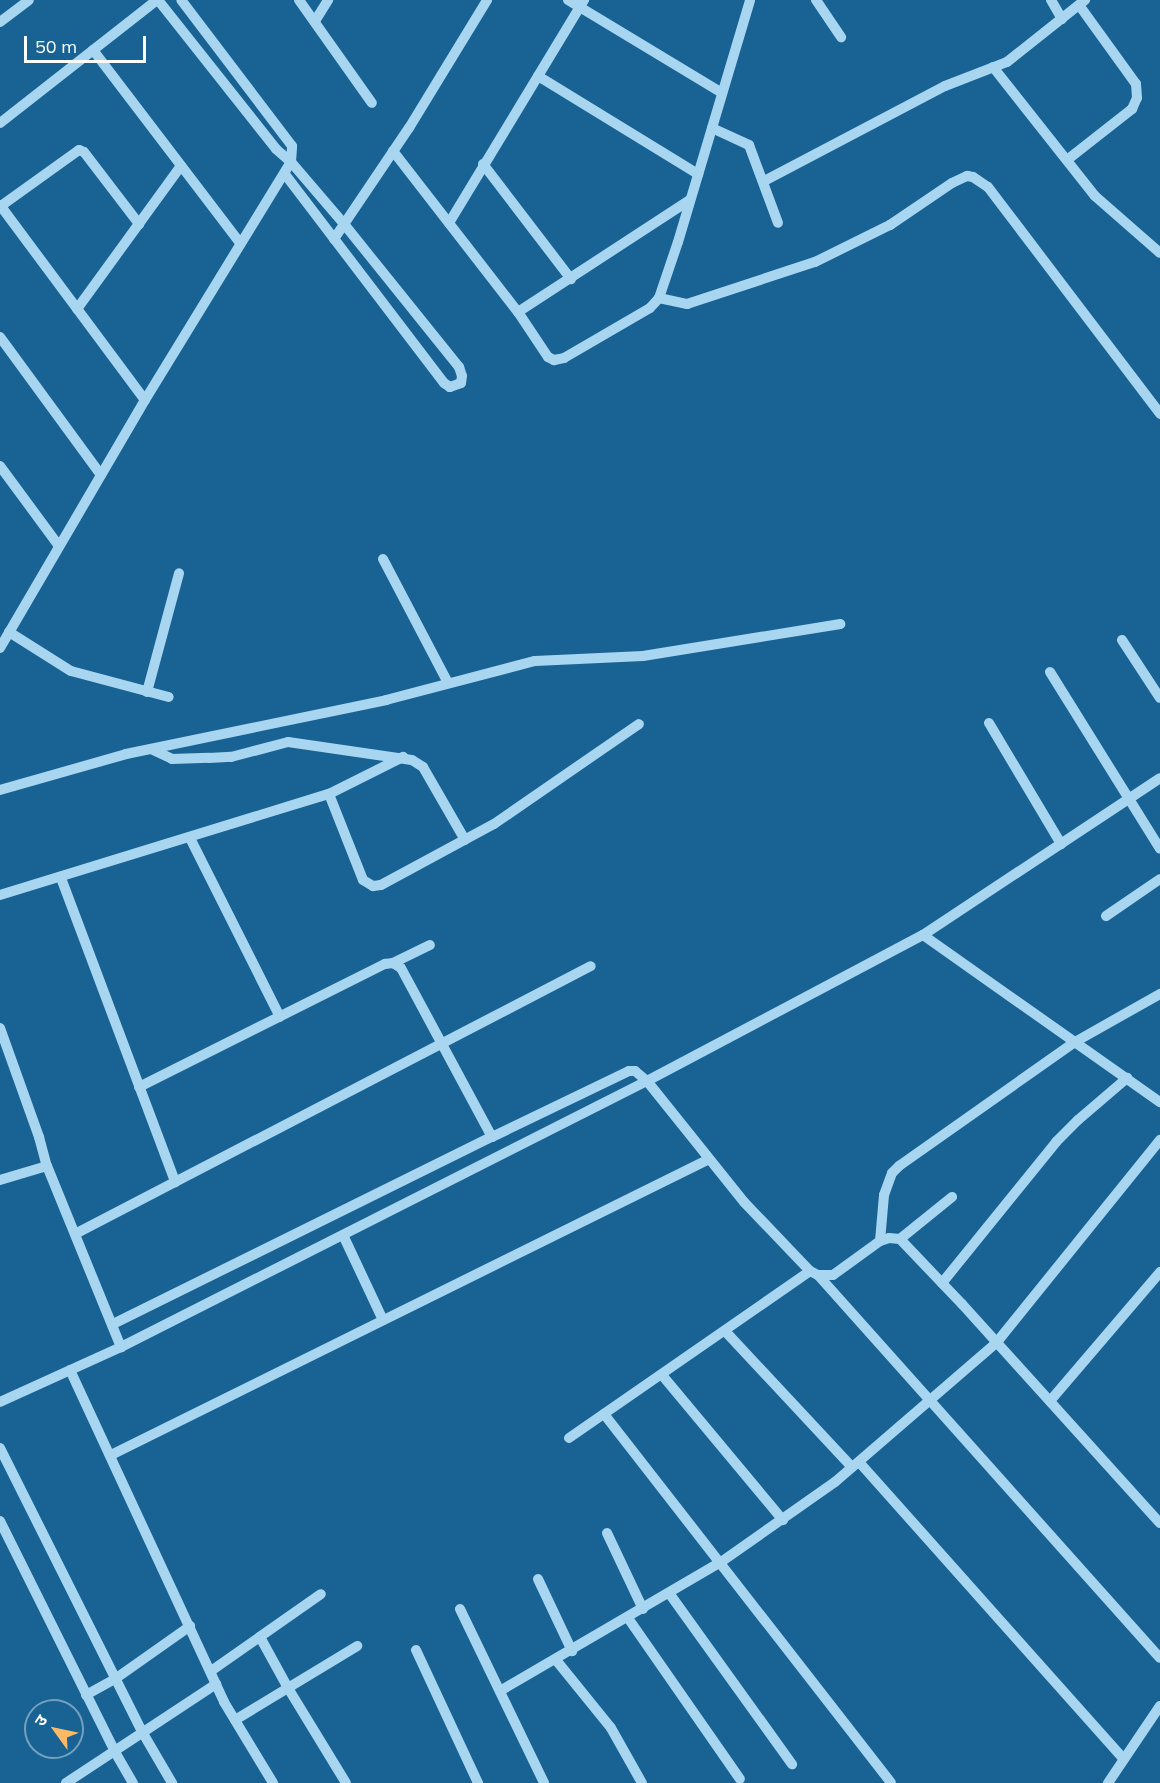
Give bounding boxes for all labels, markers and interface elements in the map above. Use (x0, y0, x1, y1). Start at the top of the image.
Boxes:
scale bar (27, 24, 148, 62)
text: 50 m (35, 35, 77, 58)
north arrow (24, 1699, 84, 1759)
text: उ (30, 1711, 52, 1730)

